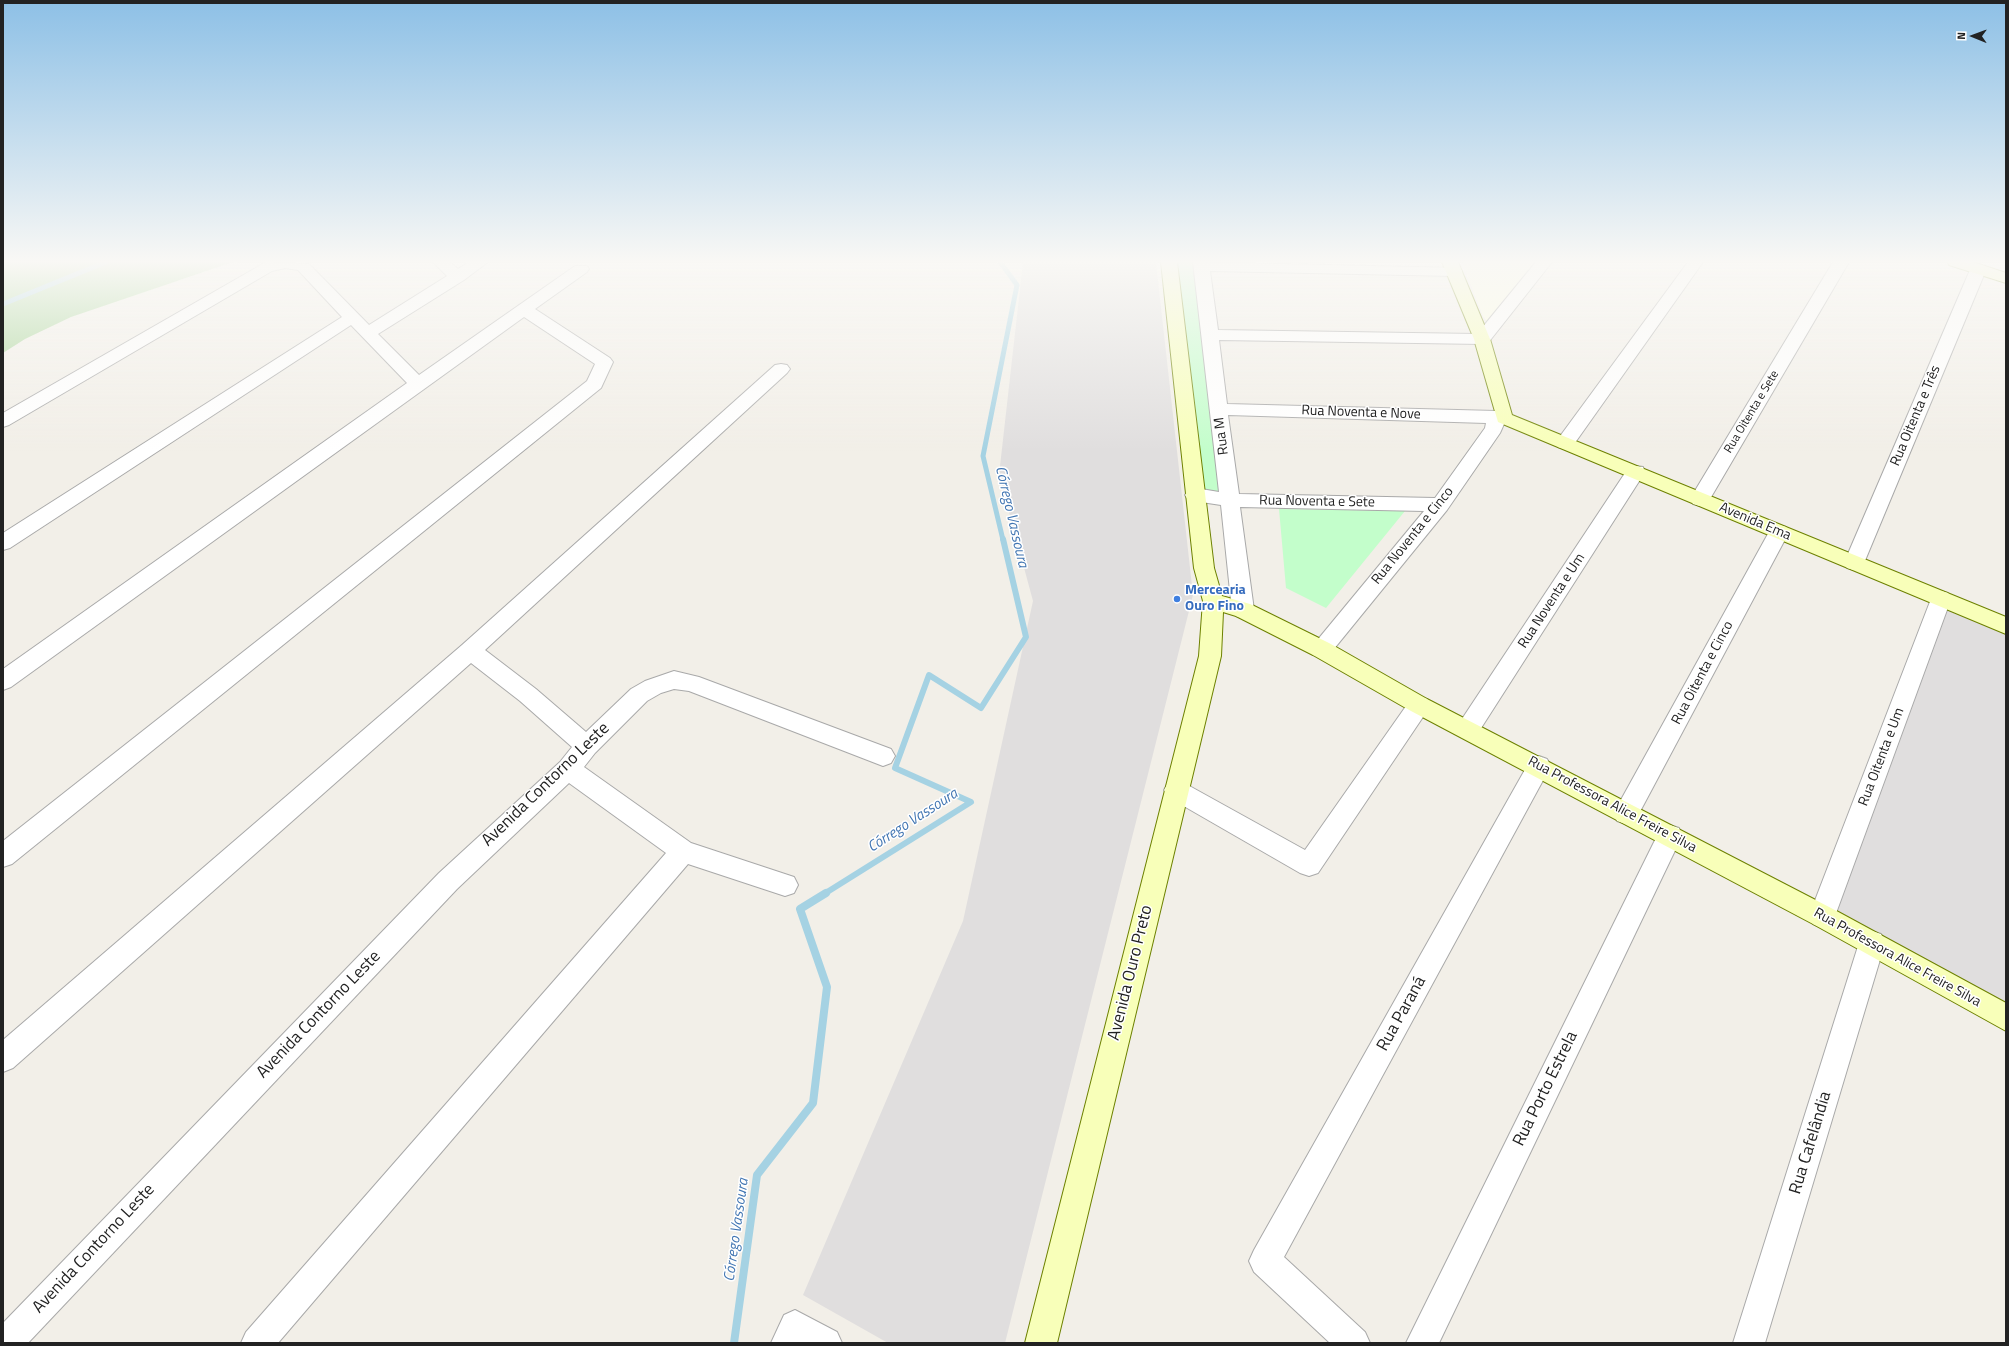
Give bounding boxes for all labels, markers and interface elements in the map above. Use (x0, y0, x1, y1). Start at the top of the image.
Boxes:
north arrow (1953, 16, 1993, 56)
text: N (1953, 32, 1969, 40)
street label: Rua Oitenta e Três (1887, 363, 1945, 469)
street label: Rua Oitenta e Sete (1722, 368, 1782, 456)
street label: Rua Noventa e Nove (1301, 403, 1421, 423)
street label: Rua M (1211, 416, 1233, 456)
water label: Córrego Vassoura (991, 464, 1031, 570)
street label: Rua Noventa e Cinco (1368, 484, 1458, 588)
street label: Rua Noventa e Sete (1259, 493, 1375, 511)
street label: Avenida Ema (1717, 499, 1793, 545)
street label: Rua Noventa e Um (1515, 550, 1589, 652)
place label: Mercearia Ouro Fino (1185, 583, 1246, 616)
marker: Mercearia Ouro Fino (1172, 594, 1182, 604)
street label: Rua Oitenta e Cinco (1669, 618, 1737, 728)
street label: Rua Oitenta e Um (1856, 706, 1908, 808)
street label: Avenida Contorno Leste (478, 719, 614, 851)
street label: Rua Professora Alice Freire Silva (1525, 753, 1699, 857)
water label: Córrego Vassoura (865, 785, 961, 857)
street label: Avenida Ouro Preto (1104, 903, 1158, 1043)
street label: Rua Professora Alice Freire Silva (1810, 905, 1984, 1011)
street label: Avenida Contorno Leste (253, 947, 385, 1083)
street label: Rua Paraná (1373, 973, 1431, 1055)
street label: Rua Porto Estrela (1509, 1028, 1583, 1150)
street label: Rua Cafelândia (1786, 1089, 1836, 1197)
water label: Córrego Vassoura (721, 1177, 753, 1283)
street label: Avenida Contorno Leste (29, 1180, 159, 1318)

